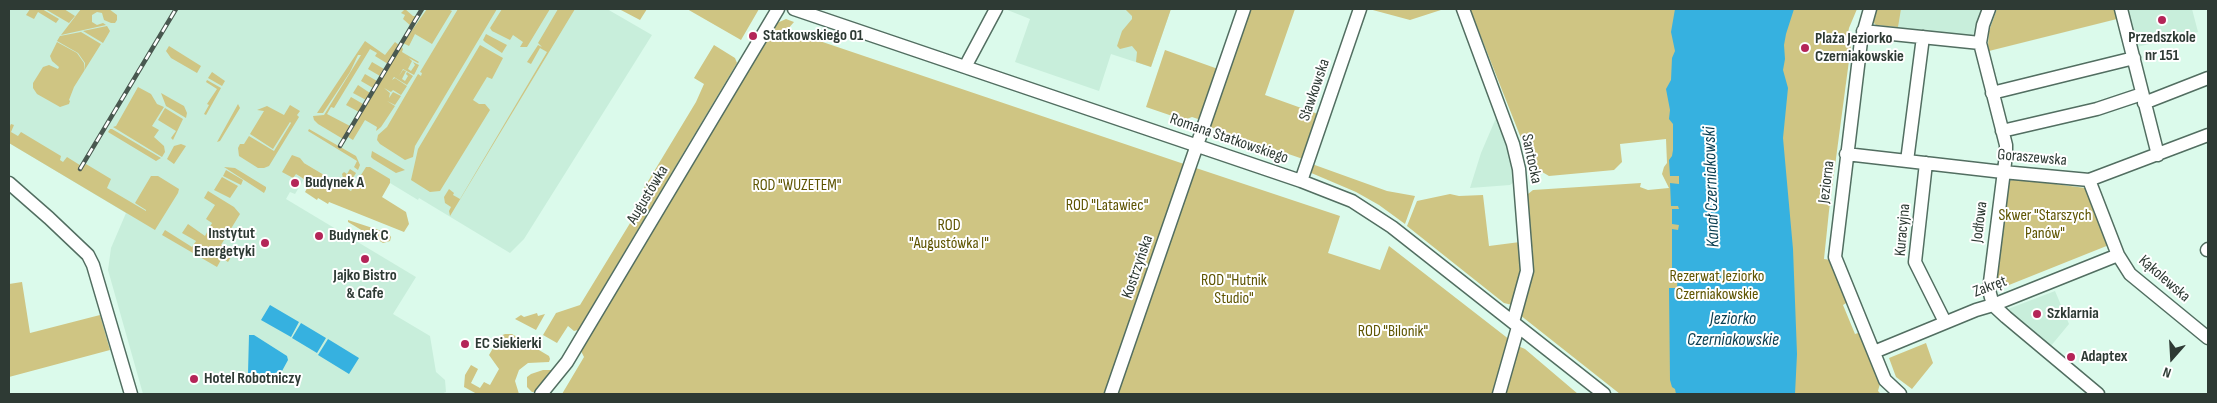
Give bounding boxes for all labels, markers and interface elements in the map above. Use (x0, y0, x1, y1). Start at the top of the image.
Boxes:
marker: Przedszkole nr 151 (2156, 14, 2168, 26)
place label: Statkowskiego 01 (763, 26, 863, 46)
place label: Przedszkole nr 151 (2128, 28, 2196, 66)
place label: Plaża Jeziorko Czerniakowskie (1815, 29, 1904, 67)
marker: Statkowskiego 01 (747, 30, 759, 42)
marker: Plaża Jeziorko Czerniakowskie (1799, 42, 1811, 54)
street label: Sławkowska (1295, 56, 1335, 124)
street label: Romana Statkowskiego (1167, 110, 1291, 168)
water label: Kanał Czerniakowski (1699, 126, 1725, 248)
street label: Santocka (1516, 133, 1546, 185)
street label: Goraszewska (1997, 145, 2067, 171)
street label: Jeziorna (1815, 160, 1839, 204)
street label: Augustówka (623, 162, 673, 228)
place label: Budynek A (305, 173, 364, 193)
park label: ROD "WUZETEM" (752, 176, 842, 196)
marker: Budynek A (289, 177, 301, 189)
park label: ROD "Latawiec" (1066, 196, 1148, 216)
street label: Jodłowa (1968, 200, 1992, 244)
street label: Kuracyjna (1891, 203, 1915, 257)
park label: Skwer "Starszych Panów" (1999, 206, 2091, 244)
park label: ROD "Augustówka I" (909, 216, 989, 254)
place label: Instytut Energetyki (194, 224, 255, 262)
place label: Budynek C (329, 226, 389, 246)
marker: Budynek C (313, 230, 325, 242)
street label: Kostrzyńska (1118, 233, 1158, 301)
marker: Instytut Energetyki (259, 237, 271, 249)
street label: Kąkolewska (2134, 251, 2194, 307)
marker: Jajko Bistro & Cafe (359, 253, 371, 265)
place label: Jajko Bistro & Cafe (333, 266, 397, 304)
park label: Rezerwat Jeziorko Czerniakowskie (1670, 267, 1764, 305)
park label: ROD "Hutnik Studio" (1201, 271, 1267, 309)
street label: Zakręt (1971, 272, 2009, 302)
place label: Szklarnia (2047, 304, 2099, 324)
water label: Jeziorko Czerniakowskie (1687, 308, 1779, 350)
marker: Szklarnia (2031, 308, 2043, 320)
park label: ROD "Bilonik" (1358, 322, 1428, 342)
north arrow (2147, 333, 2197, 383)
place label: EC Siekierki (475, 334, 542, 354)
marker: EC Siekierki (459, 338, 471, 350)
place label: Adaptex (2081, 347, 2127, 367)
marker: Adaptex (2065, 351, 2077, 363)
text: N (2161, 363, 2173, 382)
place label: Hotel Robotniczy (204, 369, 301, 389)
marker: Hotel Robotniczy (188, 373, 200, 385)

